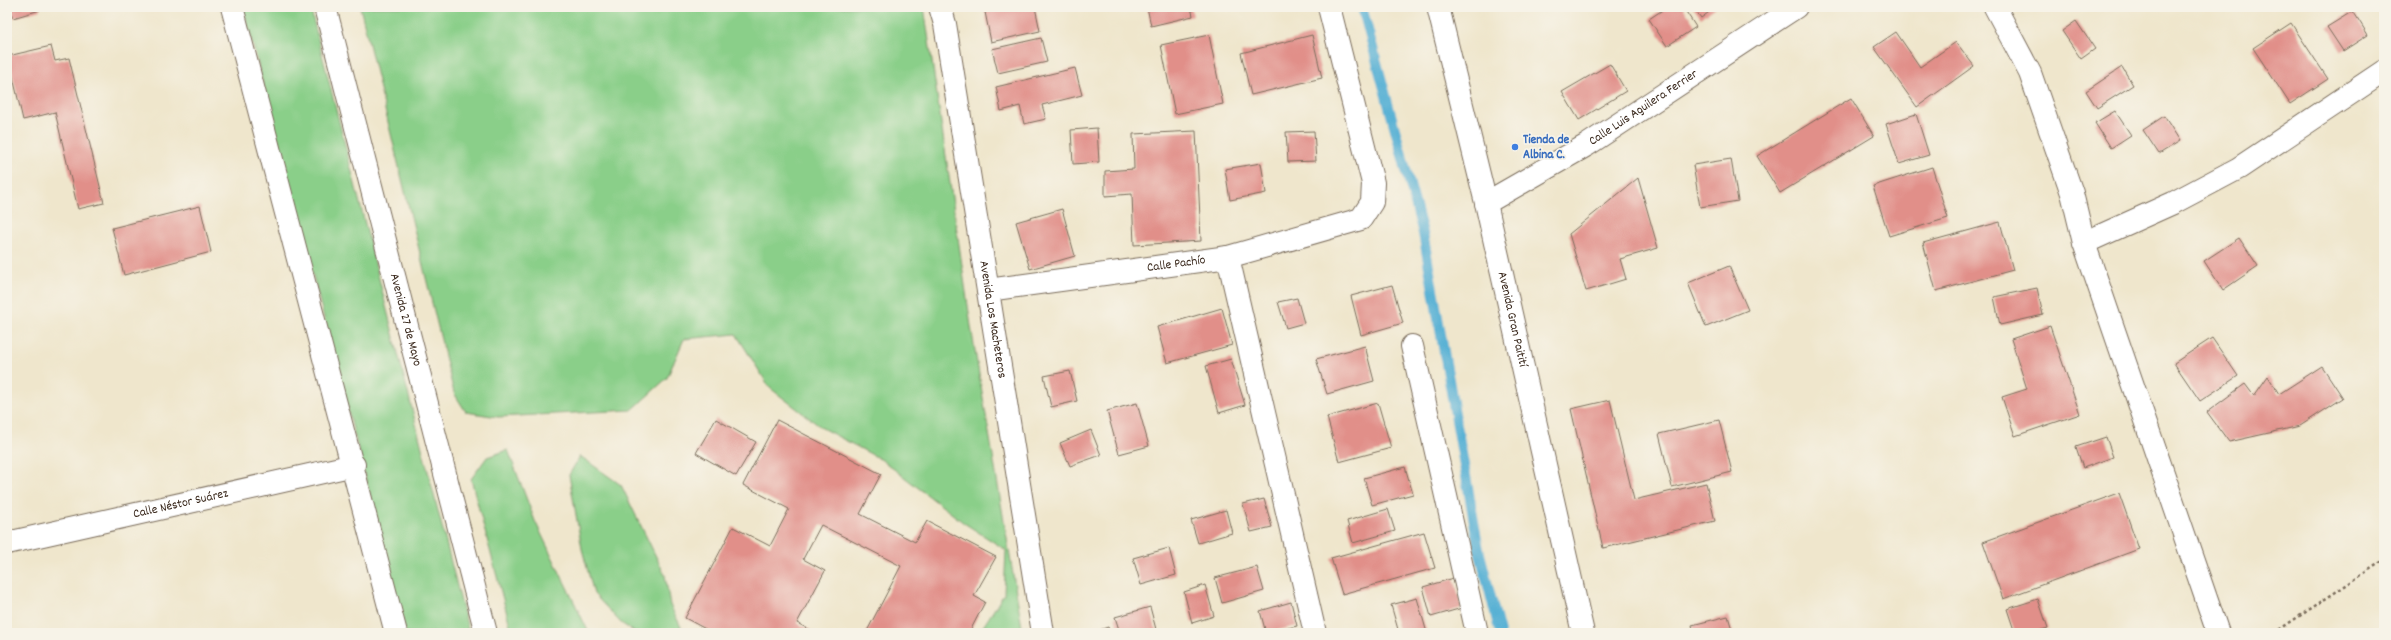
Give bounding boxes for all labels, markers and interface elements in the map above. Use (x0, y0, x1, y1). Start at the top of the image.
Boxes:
street label: Calle Luis Aguilera Ferrier (1585, 65, 1702, 151)
place label: Tienda de Albina C. (1523, 131, 1570, 165)
marker: Tienda de Albina C. (1510, 142, 1520, 152)
street label: Calle Pachío (1146, 251, 1207, 278)
street label: Avenida Los Macheteros (974, 259, 1011, 380)
street label: Avenida Gran Paitití (1492, 270, 1533, 370)
street label: Avenida 27 de Mayo (384, 271, 427, 368)
street label: Calle Néstor Suárez (131, 484, 230, 524)

